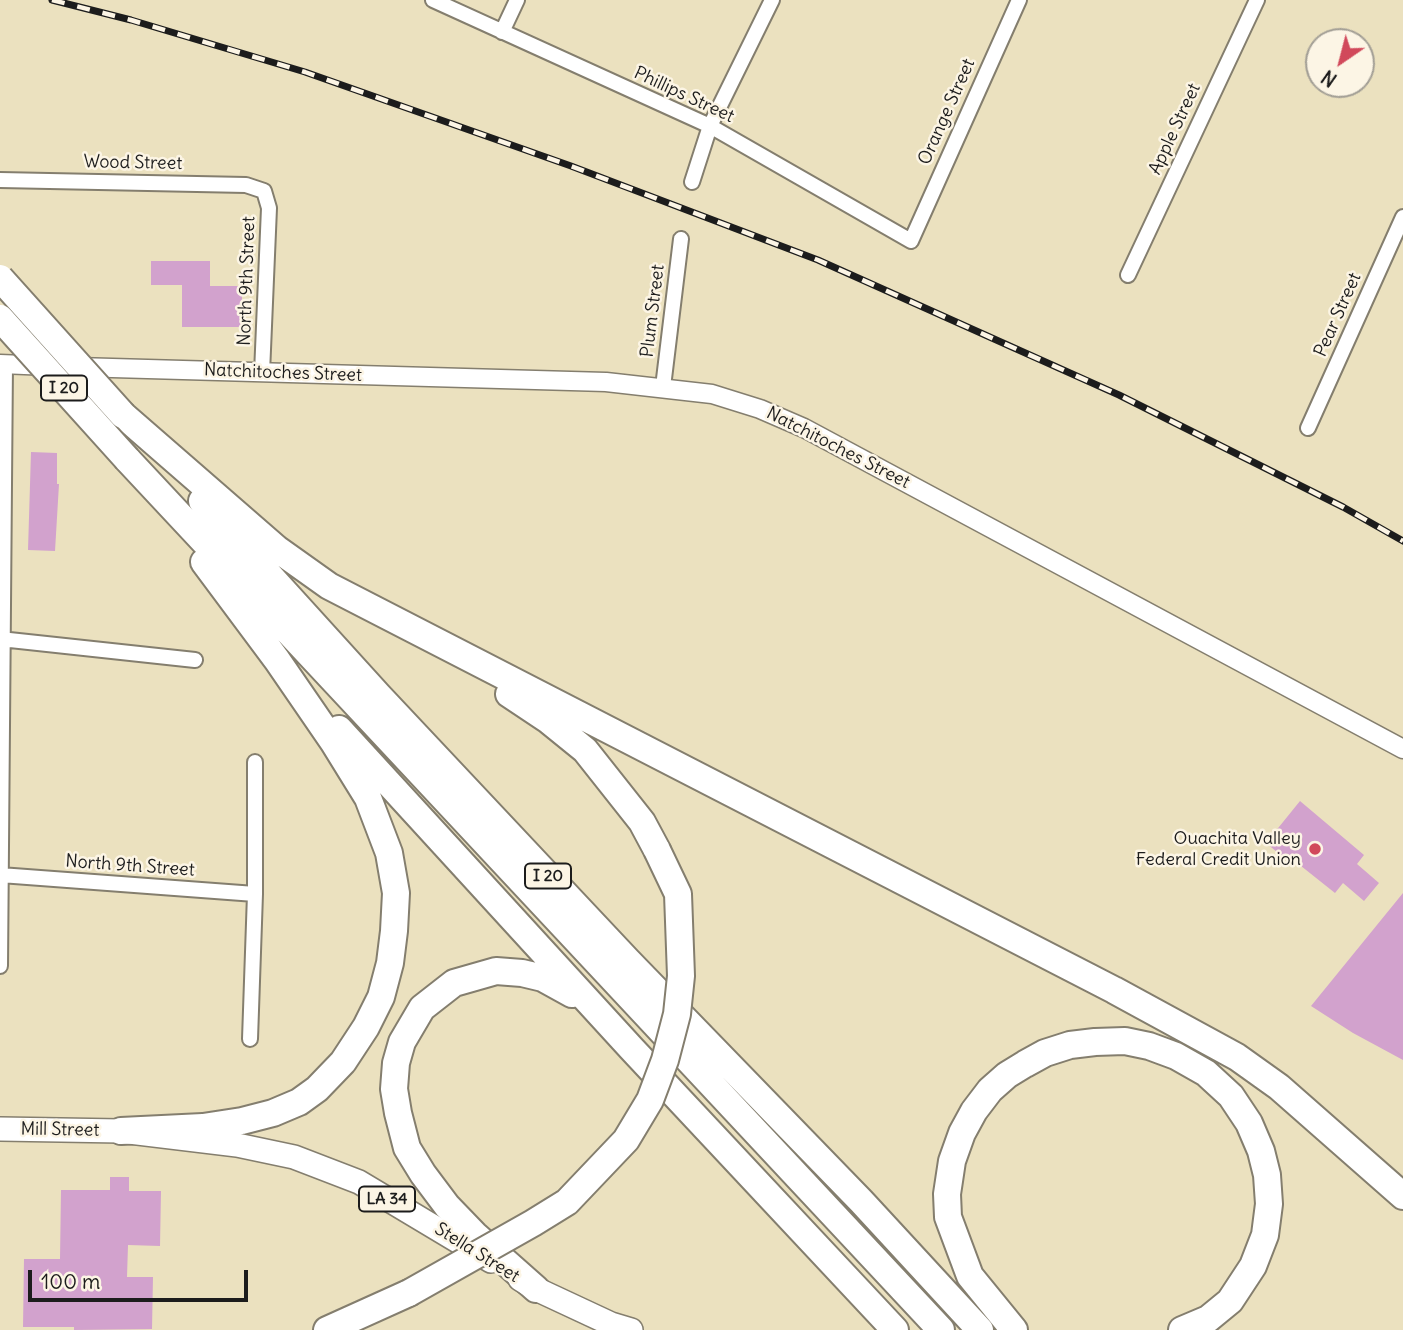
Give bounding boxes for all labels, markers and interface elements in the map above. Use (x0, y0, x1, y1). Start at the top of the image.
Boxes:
north arrow (1305, 28, 1375, 98)
street label: Orange Street (914, 56, 980, 168)
street label: Phillips Street (630, 62, 738, 128)
text: N (1317, 65, 1341, 92)
street label: Apple Street (1144, 80, 1206, 178)
street label: Wood Street (83, 151, 183, 175)
street label: North 9th Street (234, 216, 260, 346)
street label: Plum Street (637, 263, 669, 359)
street label: Pear Street (1310, 270, 1366, 360)
street label: Natchitoches Street (204, 359, 362, 387)
road number: I 20 (41, 376, 87, 400)
street label: Natchitoches Street (763, 402, 913, 494)
place label: Ouachita Valley Federal Credit Union (1136, 828, 1301, 870)
marker: Ouachita Valley Federal Credit Union (1307, 841, 1323, 857)
street label: North 9th Street (65, 851, 195, 881)
road number: I 20 (525, 863, 571, 888)
street label: Mill Street (20, 1119, 100, 1141)
road number: LA 34 (359, 1186, 415, 1212)
street label: Stella Street (431, 1218, 523, 1288)
scale bar (32, 1256, 252, 1300)
text: 100 m (41, 1268, 100, 1295)

